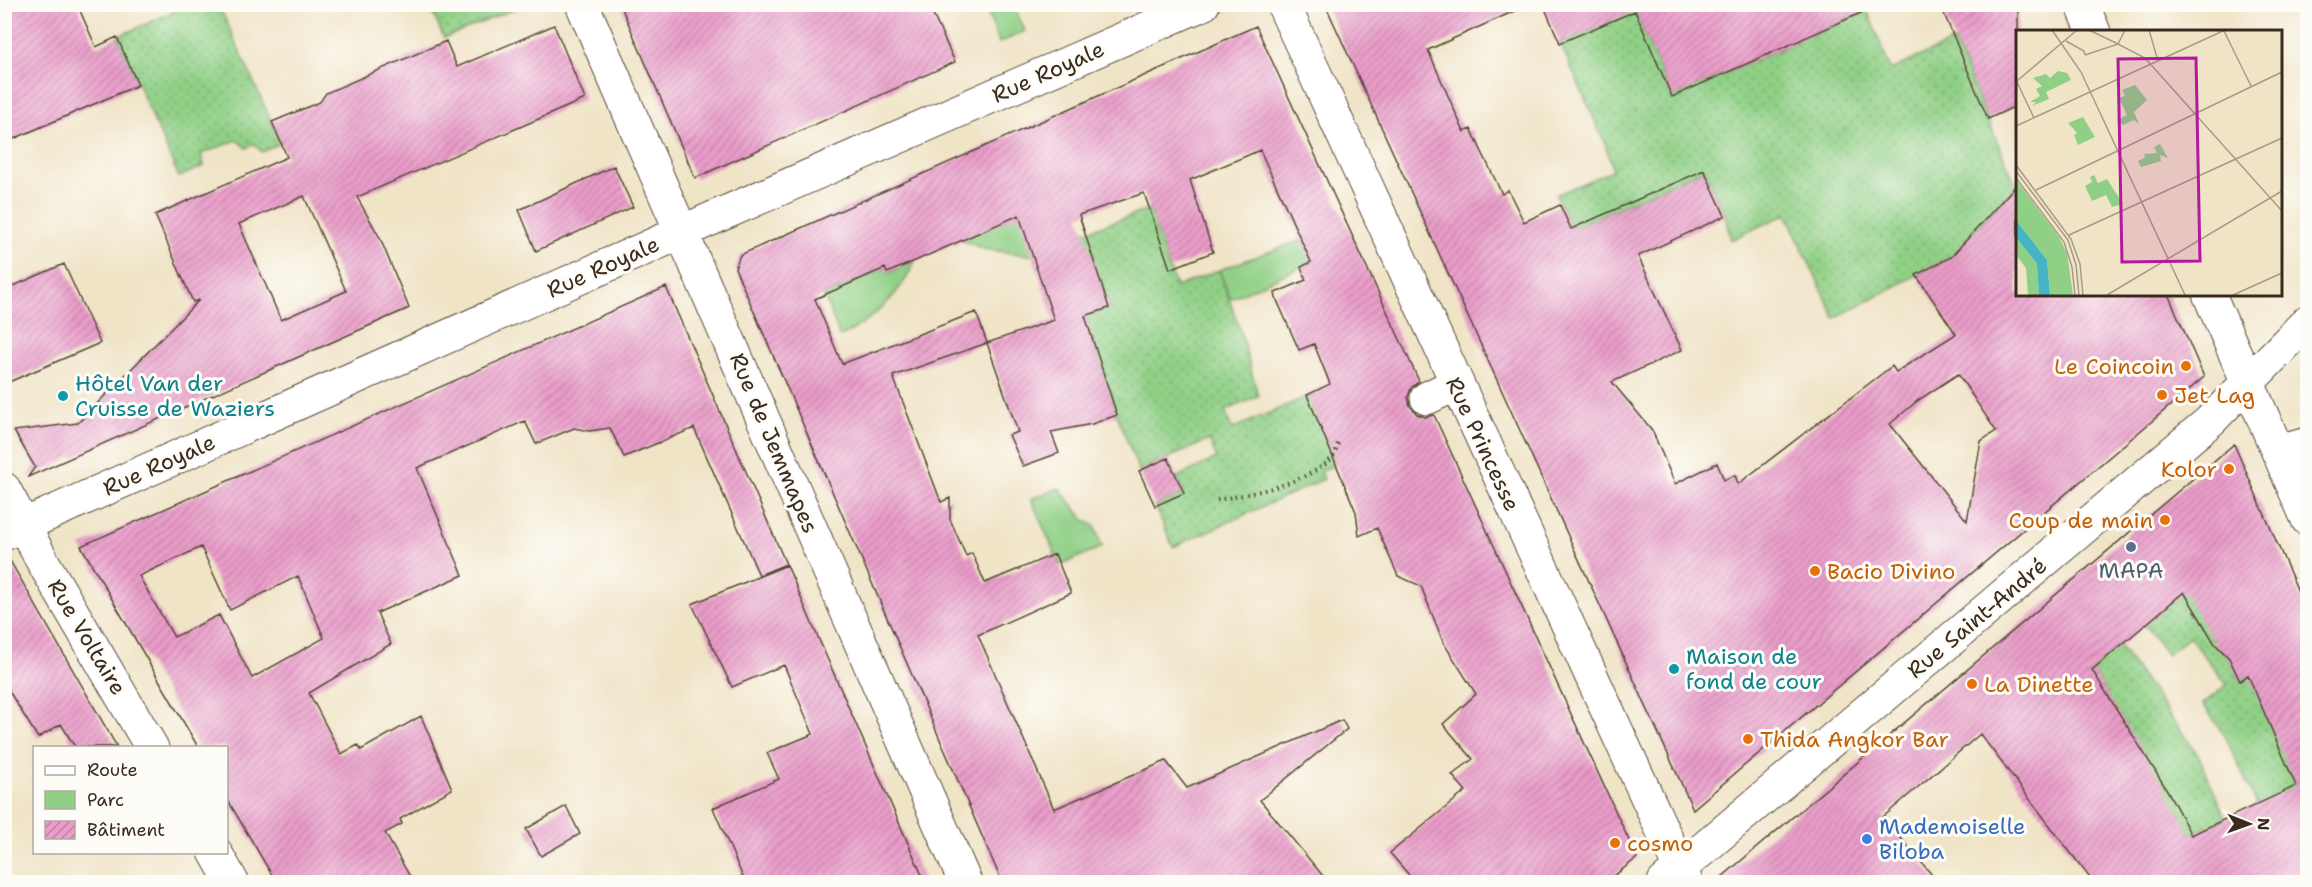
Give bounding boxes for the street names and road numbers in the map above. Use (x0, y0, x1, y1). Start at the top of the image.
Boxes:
street label: Rue Royale (987, 34, 1109, 110)
street label: Rue Royale (542, 229, 664, 305)
street label: Rue de Jemmapes (723, 349, 825, 537)
street label: Rue Princesse (1439, 372, 1527, 516)
street label: Rue Royale (98, 427, 220, 503)
street label: Rue Saint-André (1901, 551, 2053, 685)
street label: Rue Voltaire (41, 574, 133, 700)

